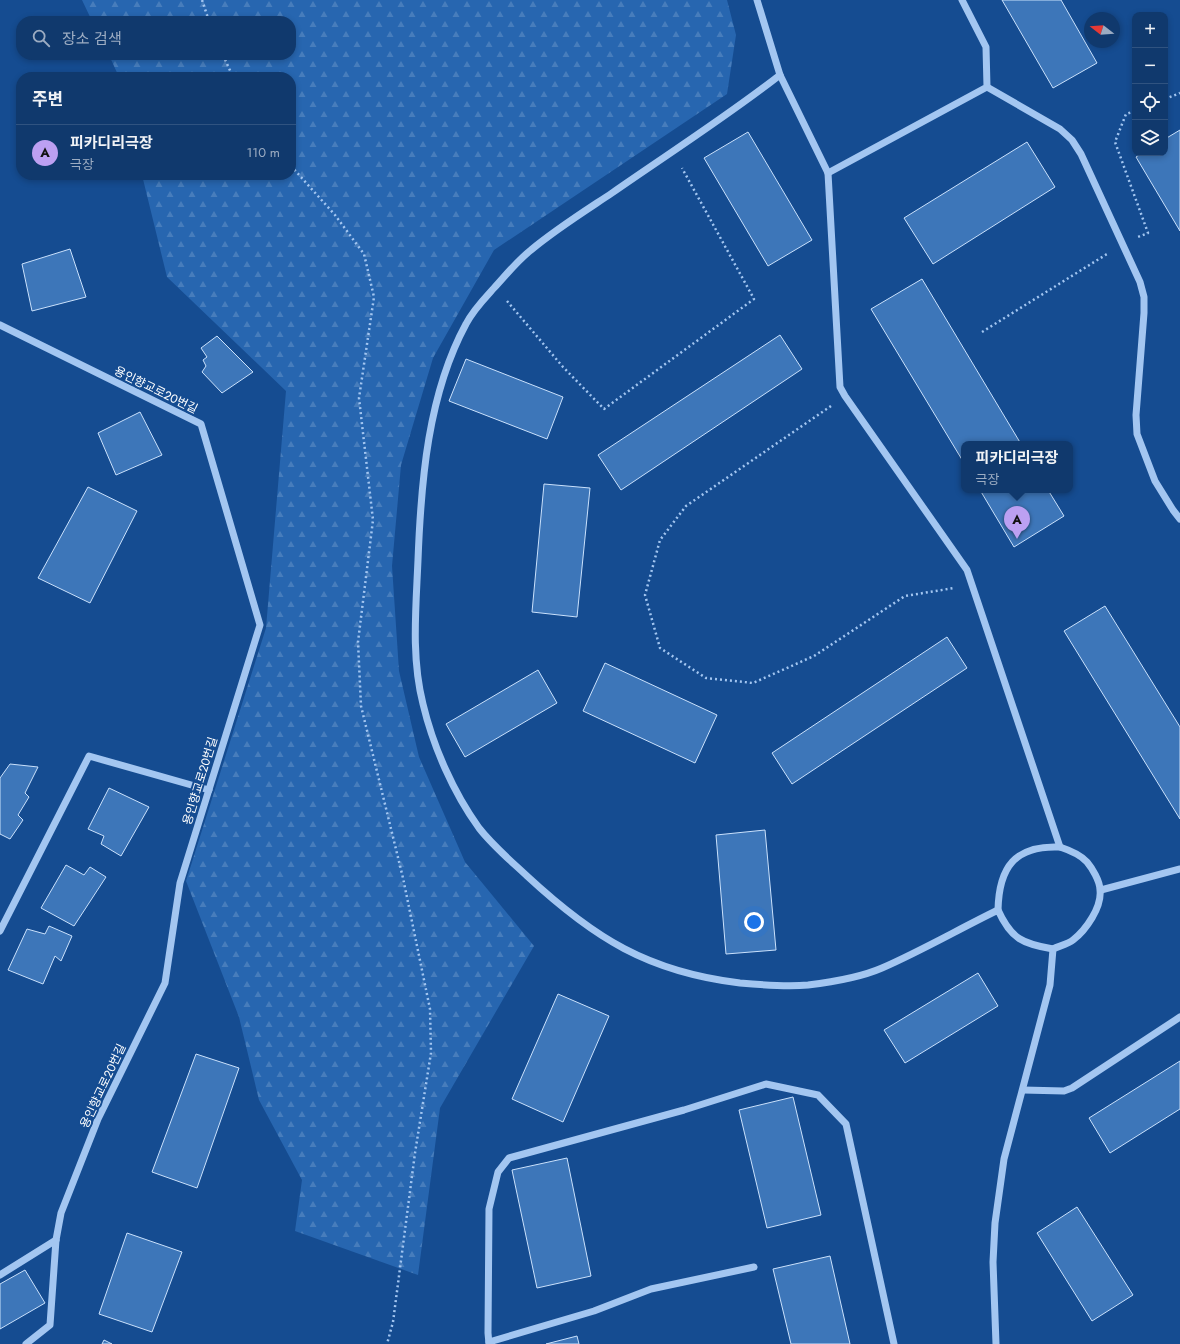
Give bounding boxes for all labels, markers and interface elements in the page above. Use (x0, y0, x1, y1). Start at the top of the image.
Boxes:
north arrow (1084, 12, 1120, 48)
map controls (1132, 12, 1168, 156)
button: + (1132, 12, 1168, 48)
search box (16, 16, 296, 60)
icon: search (30, 27, 52, 49)
text: 장소 검색 (62, 28, 122, 50)
button: − (1132, 48, 1168, 84)
button: locate (1132, 84, 1168, 120)
text: 주변 (32, 87, 63, 111)
button: layers (1132, 120, 1168, 156)
text: 피카디리극장 (70, 132, 153, 154)
text: A (40, 143, 50, 162)
text: 110 m (246, 143, 280, 162)
text: 극장 (70, 155, 94, 174)
street label: 용인향교로20번길 (111, 362, 201, 418)
popup (961, 441, 1073, 493)
text: 피카디리극장 (976, 447, 1058, 469)
text: 극장 (976, 470, 1000, 489)
pin: A (1004, 506, 1030, 539)
street label: 용인향교로20번길 (178, 735, 222, 827)
your location (744, 912, 764, 932)
street label: 용인향교로20번길 (76, 1041, 130, 1131)

